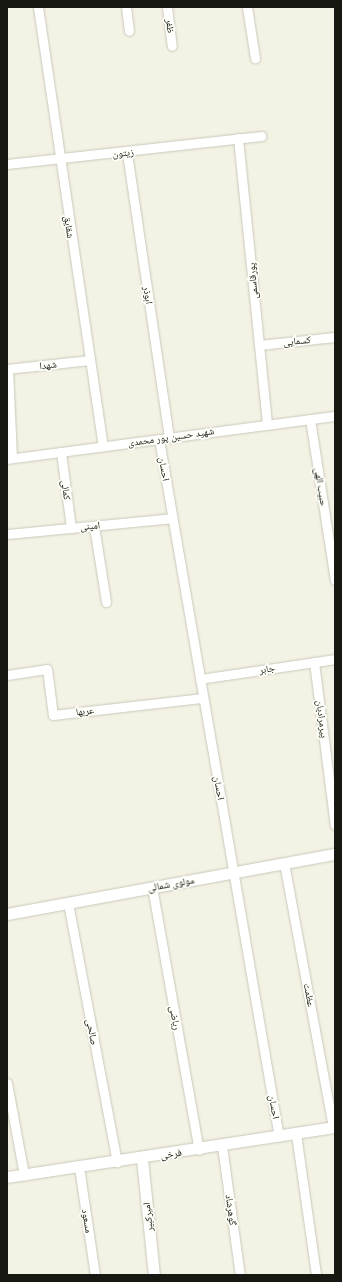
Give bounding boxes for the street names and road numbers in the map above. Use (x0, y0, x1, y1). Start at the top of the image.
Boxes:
street label: ظفر (163, 18, 177, 34)
street label: زیتون (112, 146, 134, 160)
street label: شقایق (61, 215, 77, 239)
street label: پورقاسمی (245, 262, 261, 300)
street label: ابوذر (141, 285, 155, 305)
street label: کسمایی (283, 334, 311, 348)
street label: شهدا (39, 358, 57, 372)
street label: شهید حسین پور محمدی (127, 425, 215, 449)
street label: احسان (156, 456, 172, 482)
street label: حبیب الهی (312, 467, 330, 507)
street label: کمالی (59, 479, 73, 501)
street label: امینی (79, 519, 101, 533)
street label: جابر (258, 662, 276, 676)
street label: پیرمرادیان (314, 699, 330, 739)
street label: عربها (75, 704, 95, 718)
street label: احسان (211, 775, 227, 801)
street label: مولوی شمالی (147, 874, 195, 894)
street label: عظمت (301, 982, 317, 1008)
street label: ریاضی (167, 1005, 183, 1031)
street label: صالحی (84, 1018, 100, 1046)
street label: احسان (266, 1094, 282, 1120)
street label: فرخی (159, 1146, 183, 1162)
street label: گوهرشاد (223, 1194, 239, 1226)
street label: امیرکبیر (141, 1202, 155, 1232)
street label: مسعود (79, 1208, 95, 1234)

